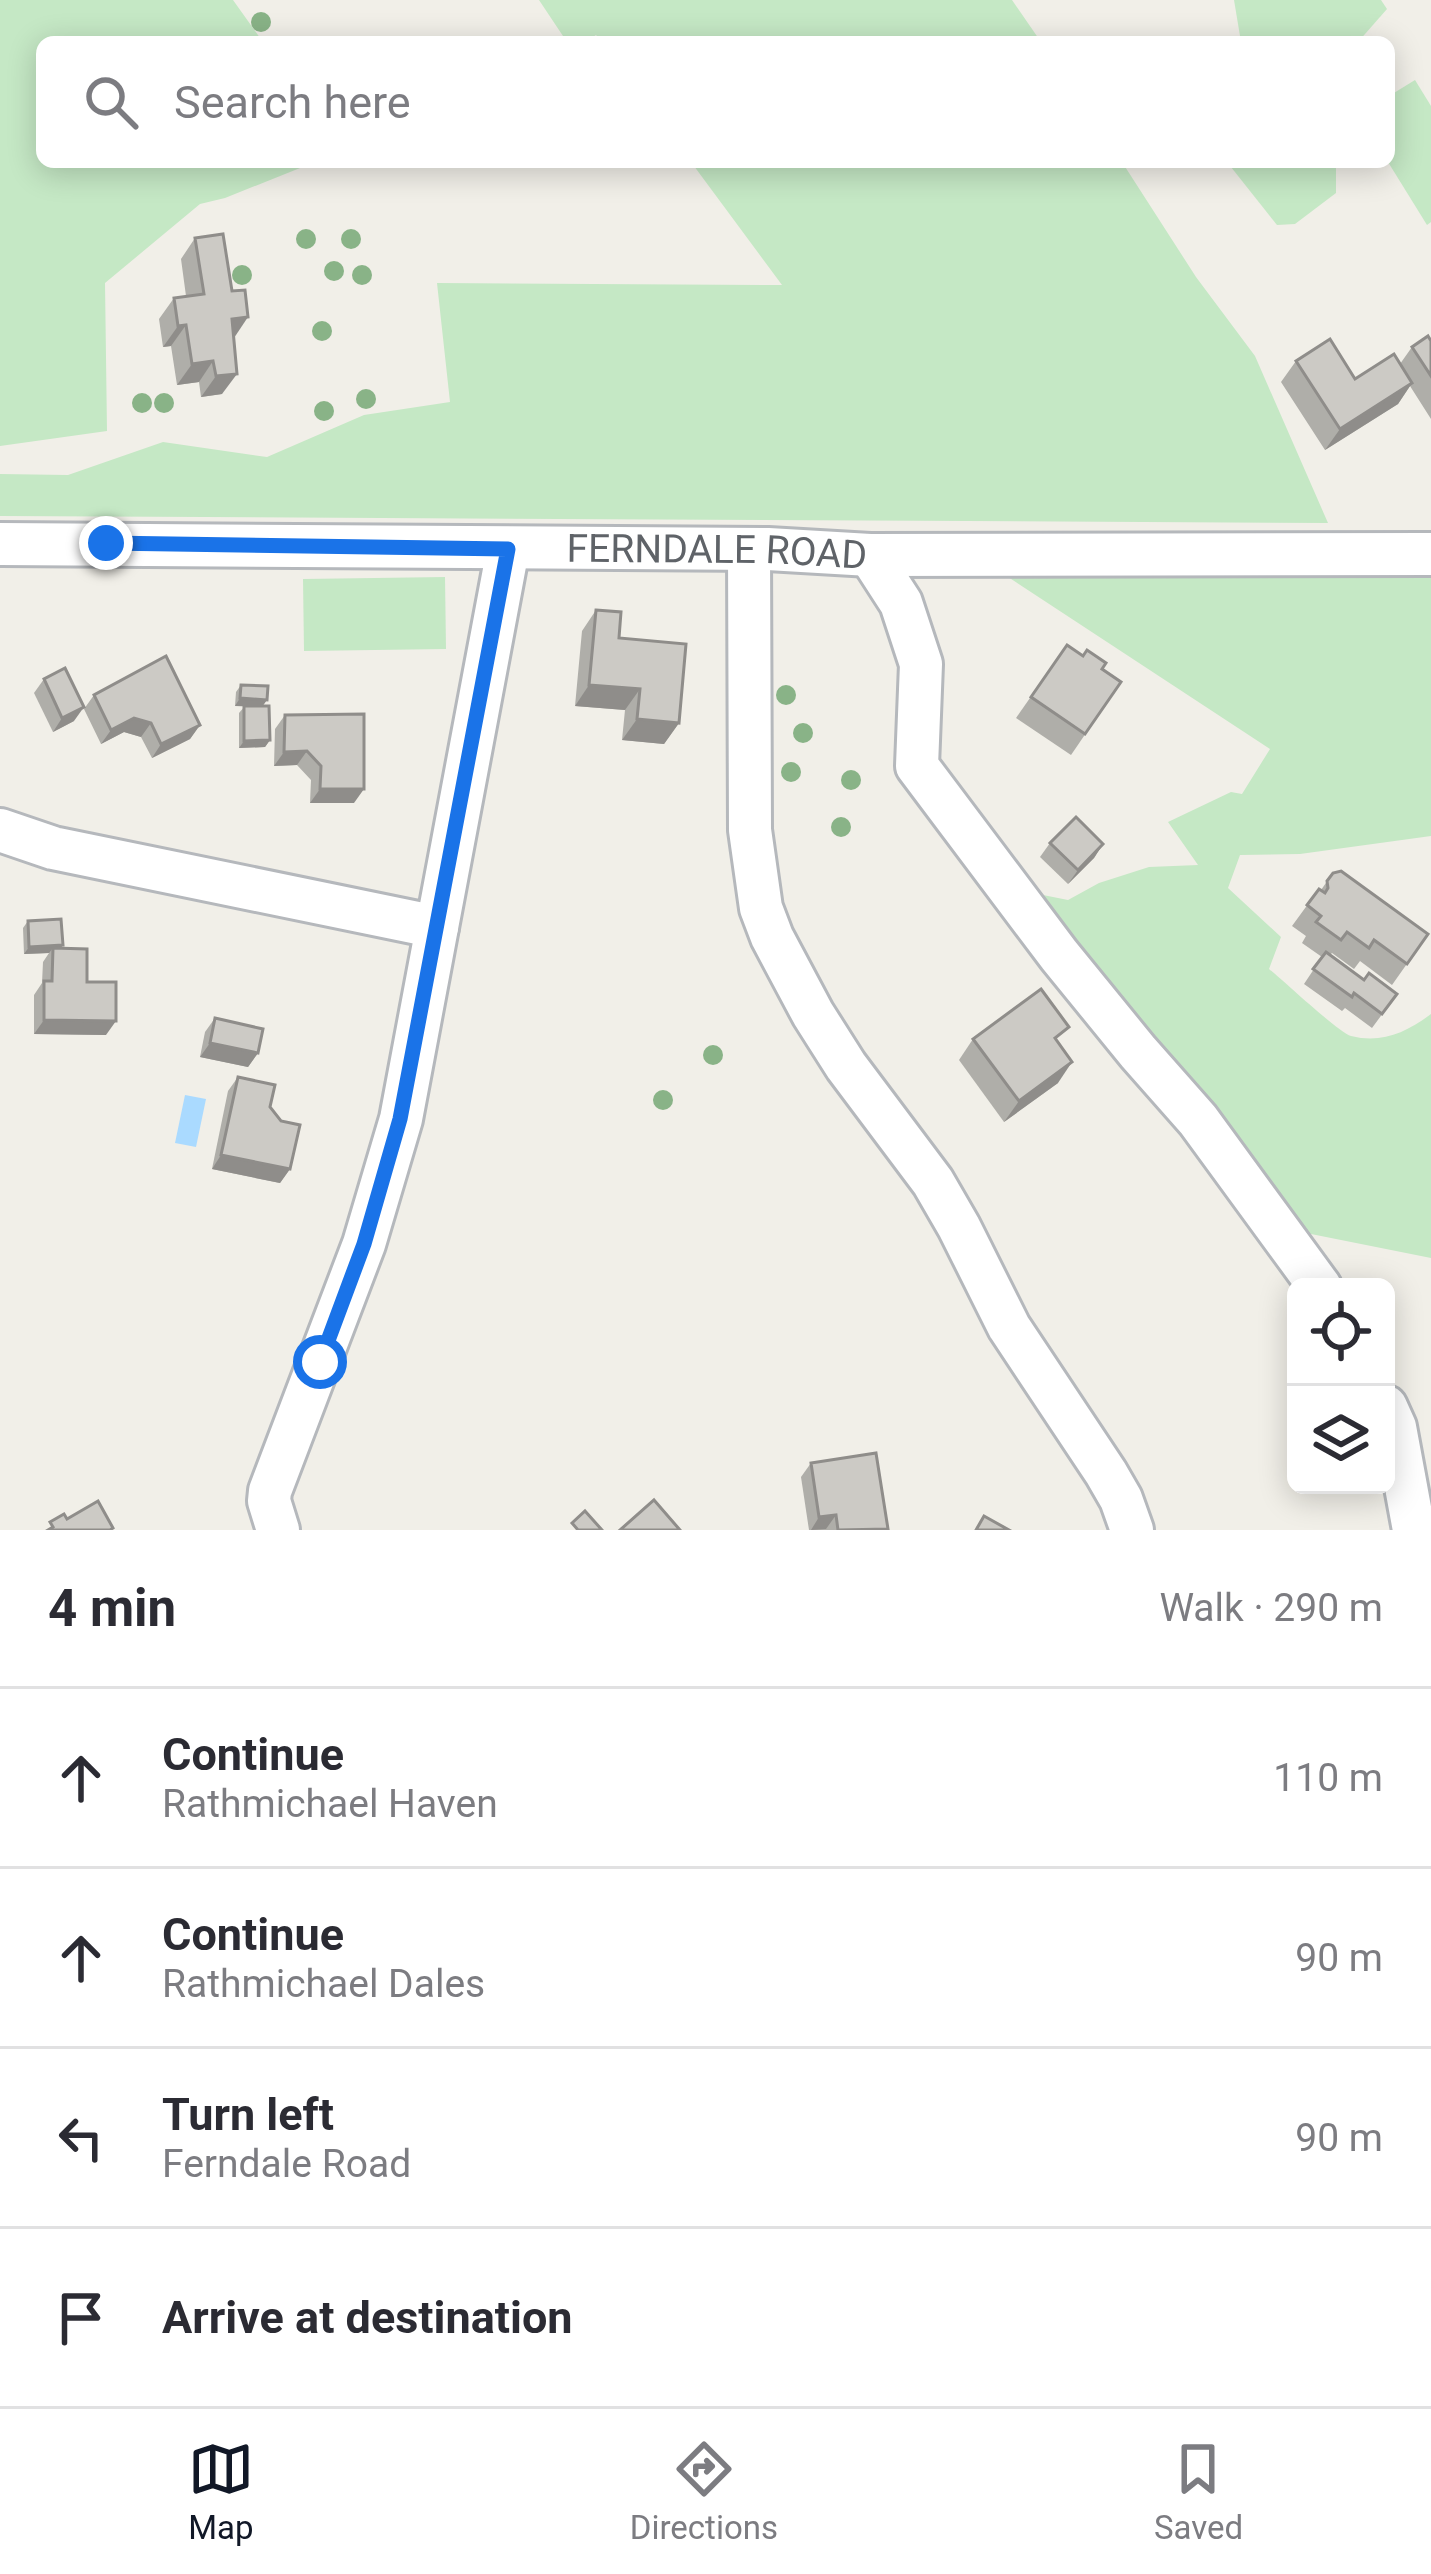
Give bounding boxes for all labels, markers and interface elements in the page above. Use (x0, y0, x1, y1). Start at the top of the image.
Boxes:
search box (36, 36, 1395, 168)
icon: search (78, 69, 144, 135)
text: Search here (174, 76, 411, 129)
route end (79, 516, 133, 570)
street label: FERNDALE ROAD (566, 526, 868, 579)
map controls (1287, 1278, 1395, 1494)
button: locate (1287, 1278, 1395, 1386)
route start (293, 1335, 347, 1389)
button: layers (1287, 1386, 1395, 1494)
text: 4 min (48, 1579, 176, 1638)
text: Walk · 290 m (1159, 1585, 1383, 1631)
text: Continue (162, 1728, 344, 1781)
icon: ahead (48, 1745, 114, 1811)
text: 110 m (1273, 1755, 1383, 1801)
text: Rathmichael Haven (162, 1781, 498, 1827)
text: Continue (162, 1908, 344, 1961)
icon: ahead (48, 1925, 114, 1991)
text: 90 m (1295, 1935, 1383, 1981)
text: Rathmichael Dales (162, 1961, 485, 2007)
text: Turn left (162, 2088, 334, 2141)
icon: left (48, 2105, 114, 2171)
text: 90 m (1295, 2115, 1383, 2161)
text: Ferndale Road (162, 2141, 411, 2187)
icon: arrive (48, 2285, 114, 2351)
text: Arrive at destination (162, 2291, 573, 2344)
tab: Map (188, 2436, 254, 2547)
tab: Directions (630, 2436, 778, 2547)
tab: Saved (1154, 2436, 1243, 2547)

